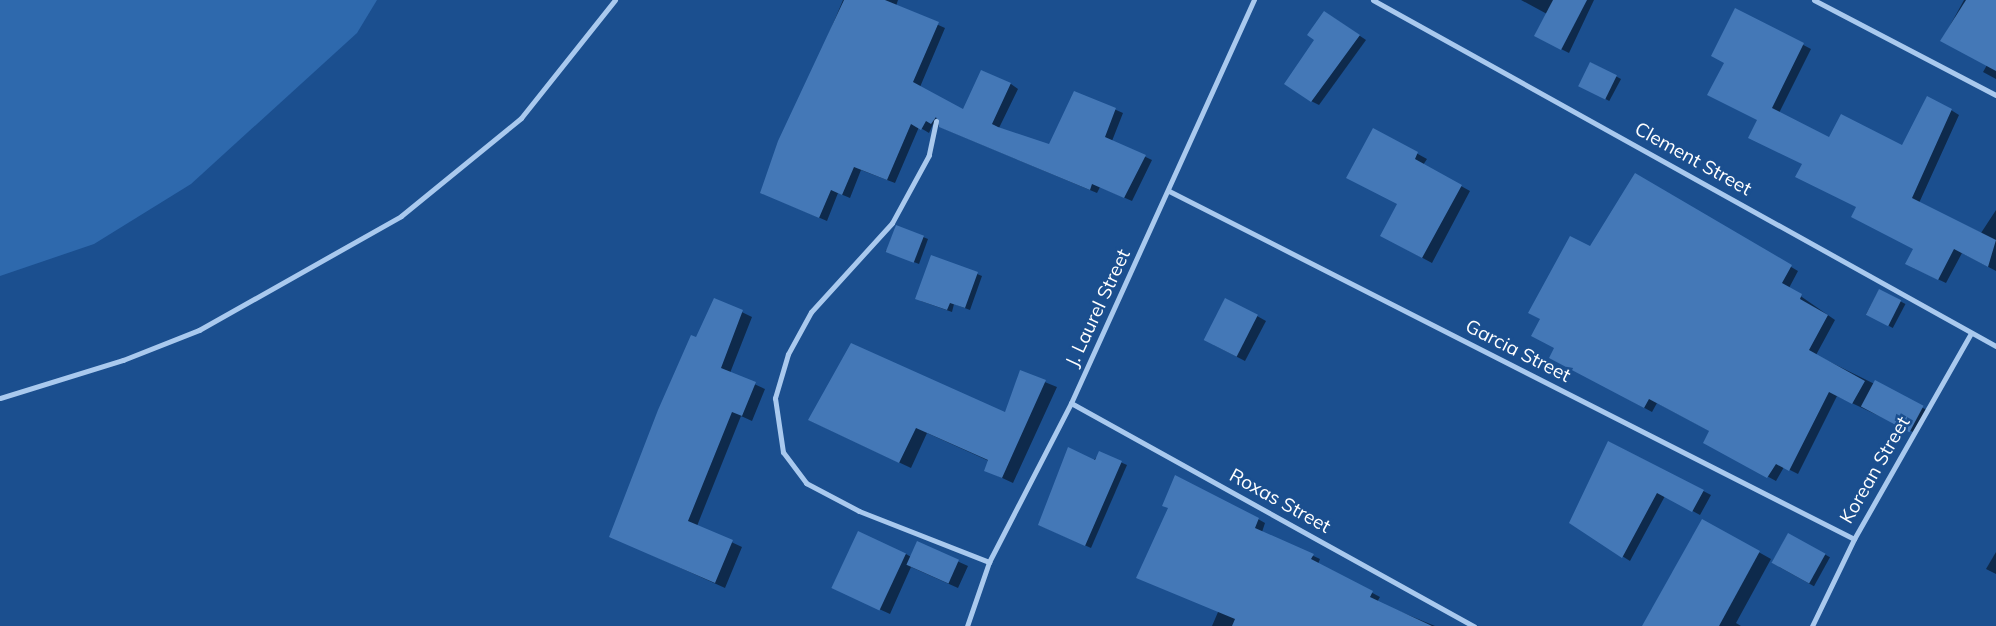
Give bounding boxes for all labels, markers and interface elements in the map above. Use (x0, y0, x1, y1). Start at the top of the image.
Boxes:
street label: Clement Street (1631, 117, 1755, 201)
street label: J. Laurel Street (1061, 246, 1135, 370)
street label: Garcia Street (1462, 315, 1574, 387)
street label: Korean Street (1835, 412, 1915, 528)
street label: Roxas Street (1226, 464, 1334, 538)

